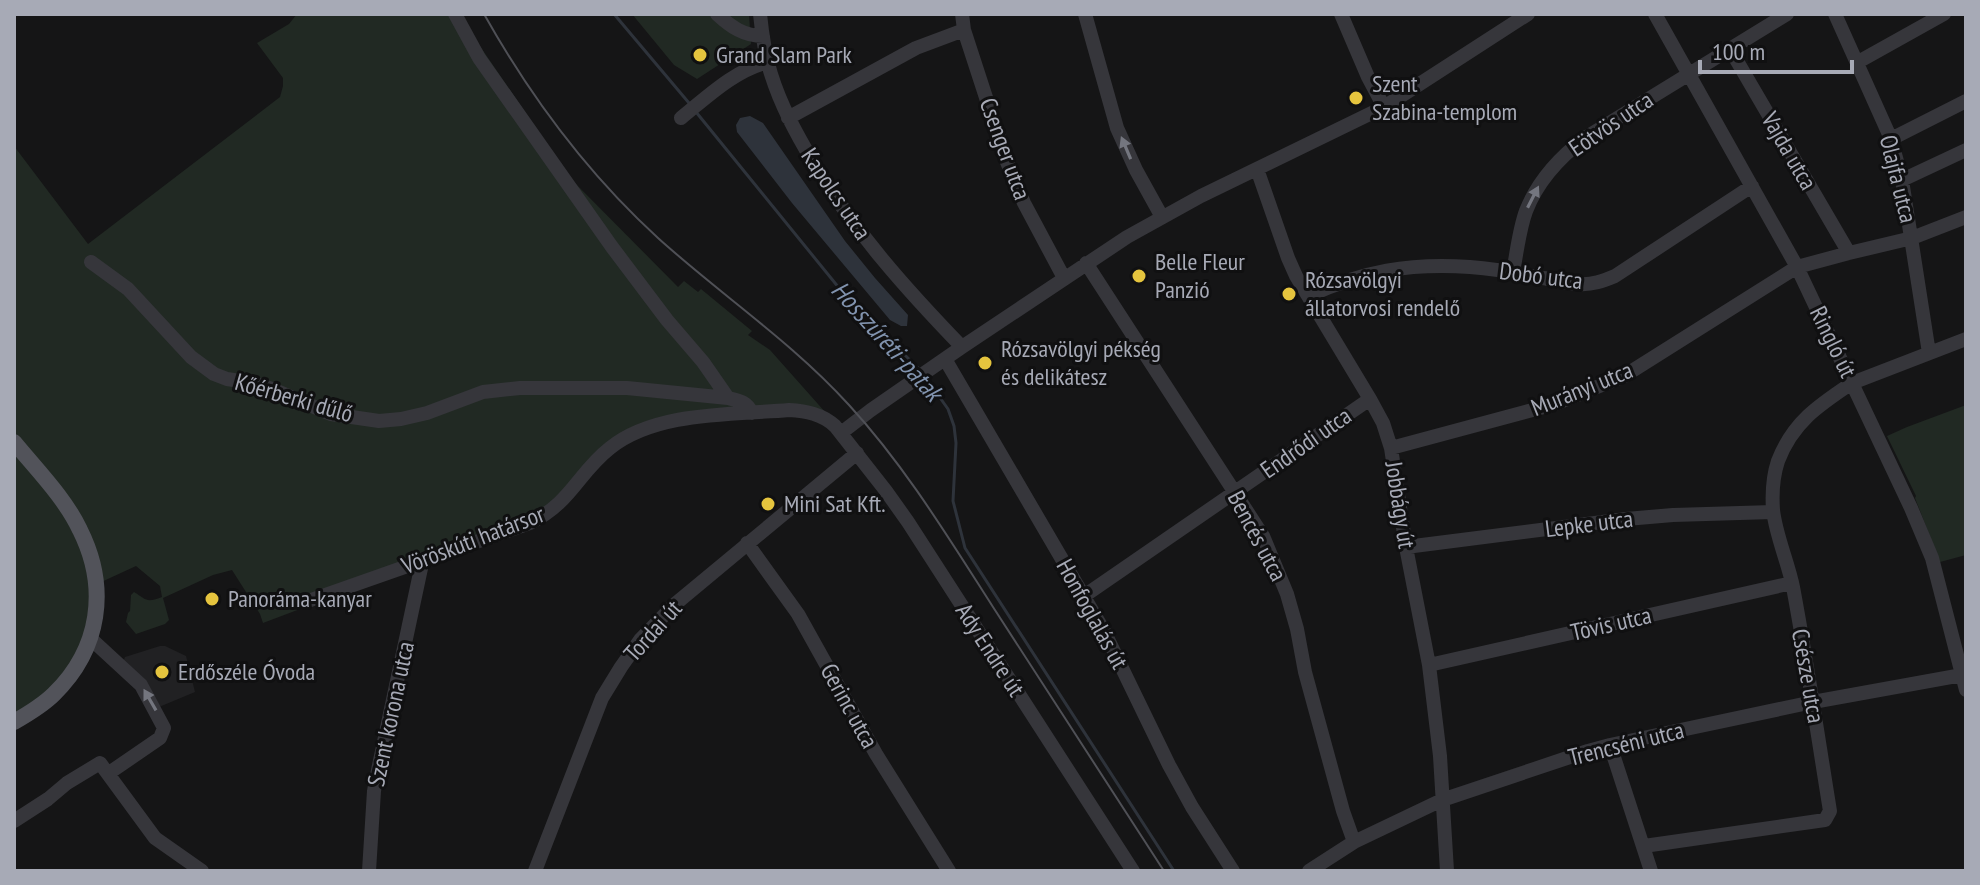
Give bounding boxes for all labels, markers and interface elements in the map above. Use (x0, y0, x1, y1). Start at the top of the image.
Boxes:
scale bar (1700, 24, 1852, 74)
text: 100 m (1712, 36, 1765, 67)
place label: Grand Slam Park (716, 39, 853, 70)
marker: Grand Slam Park (691, 46, 709, 64)
place label: Szent Szabina-templom (1372, 68, 1517, 127)
street label: Eötvös utca (1563, 84, 1659, 163)
marker: Szent Szabina-templom (1347, 89, 1365, 107)
street label: Csenger utca (973, 94, 1038, 204)
street label: Vajda utca (1754, 105, 1824, 195)
street label: Olajfa utca (1873, 132, 1924, 226)
one-way arrow (1119, 136, 1132, 160)
street label: Kapolcs utca (794, 142, 878, 246)
one-way arrow (1527, 186, 1540, 209)
place label: Belle Fleur Panzió (1155, 246, 1245, 305)
street label: Dobó utca (1498, 255, 1585, 296)
place label: Rózsavölgyi állatorvosi rendelő (1305, 264, 1460, 323)
marker: Belle Fleur Panzió (1130, 267, 1148, 285)
water label: Hosszúréti-patak (825, 274, 952, 410)
marker: Rózsavölgyi állatorvosi rendelő (1280, 285, 1298, 303)
street label: Ringló út (1803, 301, 1864, 383)
place label: Rózsavölgyi pékség és delikátesz (1001, 333, 1161, 392)
marker: Rózsavölgyi pékség és delikátesz (976, 354, 994, 372)
street label: Murányi utca (1527, 354, 1637, 423)
street label: Kőérberki dűlő (232, 366, 357, 429)
street label: Endrődi utca (1254, 400, 1357, 485)
street label: Jobbágy út (1378, 458, 1423, 551)
street label: Bencés utca (1221, 485, 1294, 586)
place label: Mini Sat Kft. (784, 488, 885, 519)
marker: Mini Sat Kft. (759, 495, 777, 513)
street label: Vöröskúti határsor (396, 498, 549, 581)
street label: Lepke utca (1543, 503, 1635, 544)
street label: Honfoglalás út (1050, 553, 1136, 675)
place label: Panoráma-kanyar (228, 583, 372, 614)
marker: Panoráma-kanyar (203, 590, 221, 608)
street label: Tordai út (617, 593, 689, 668)
street label: Ady Endre út (949, 597, 1032, 703)
street label: Tövis utca (1568, 599, 1654, 648)
street label: Csésze utca (1785, 626, 1832, 725)
street label: Szent korona utca (360, 639, 421, 789)
place label: Erdőszéle Óvoda (178, 656, 315, 687)
street label: Gerinc utca (814, 658, 885, 754)
marker: Erdőszéle Óvoda (153, 663, 171, 681)
one-way arrow (143, 688, 157, 711)
street label: Trencséni utca (1565, 714, 1687, 773)

